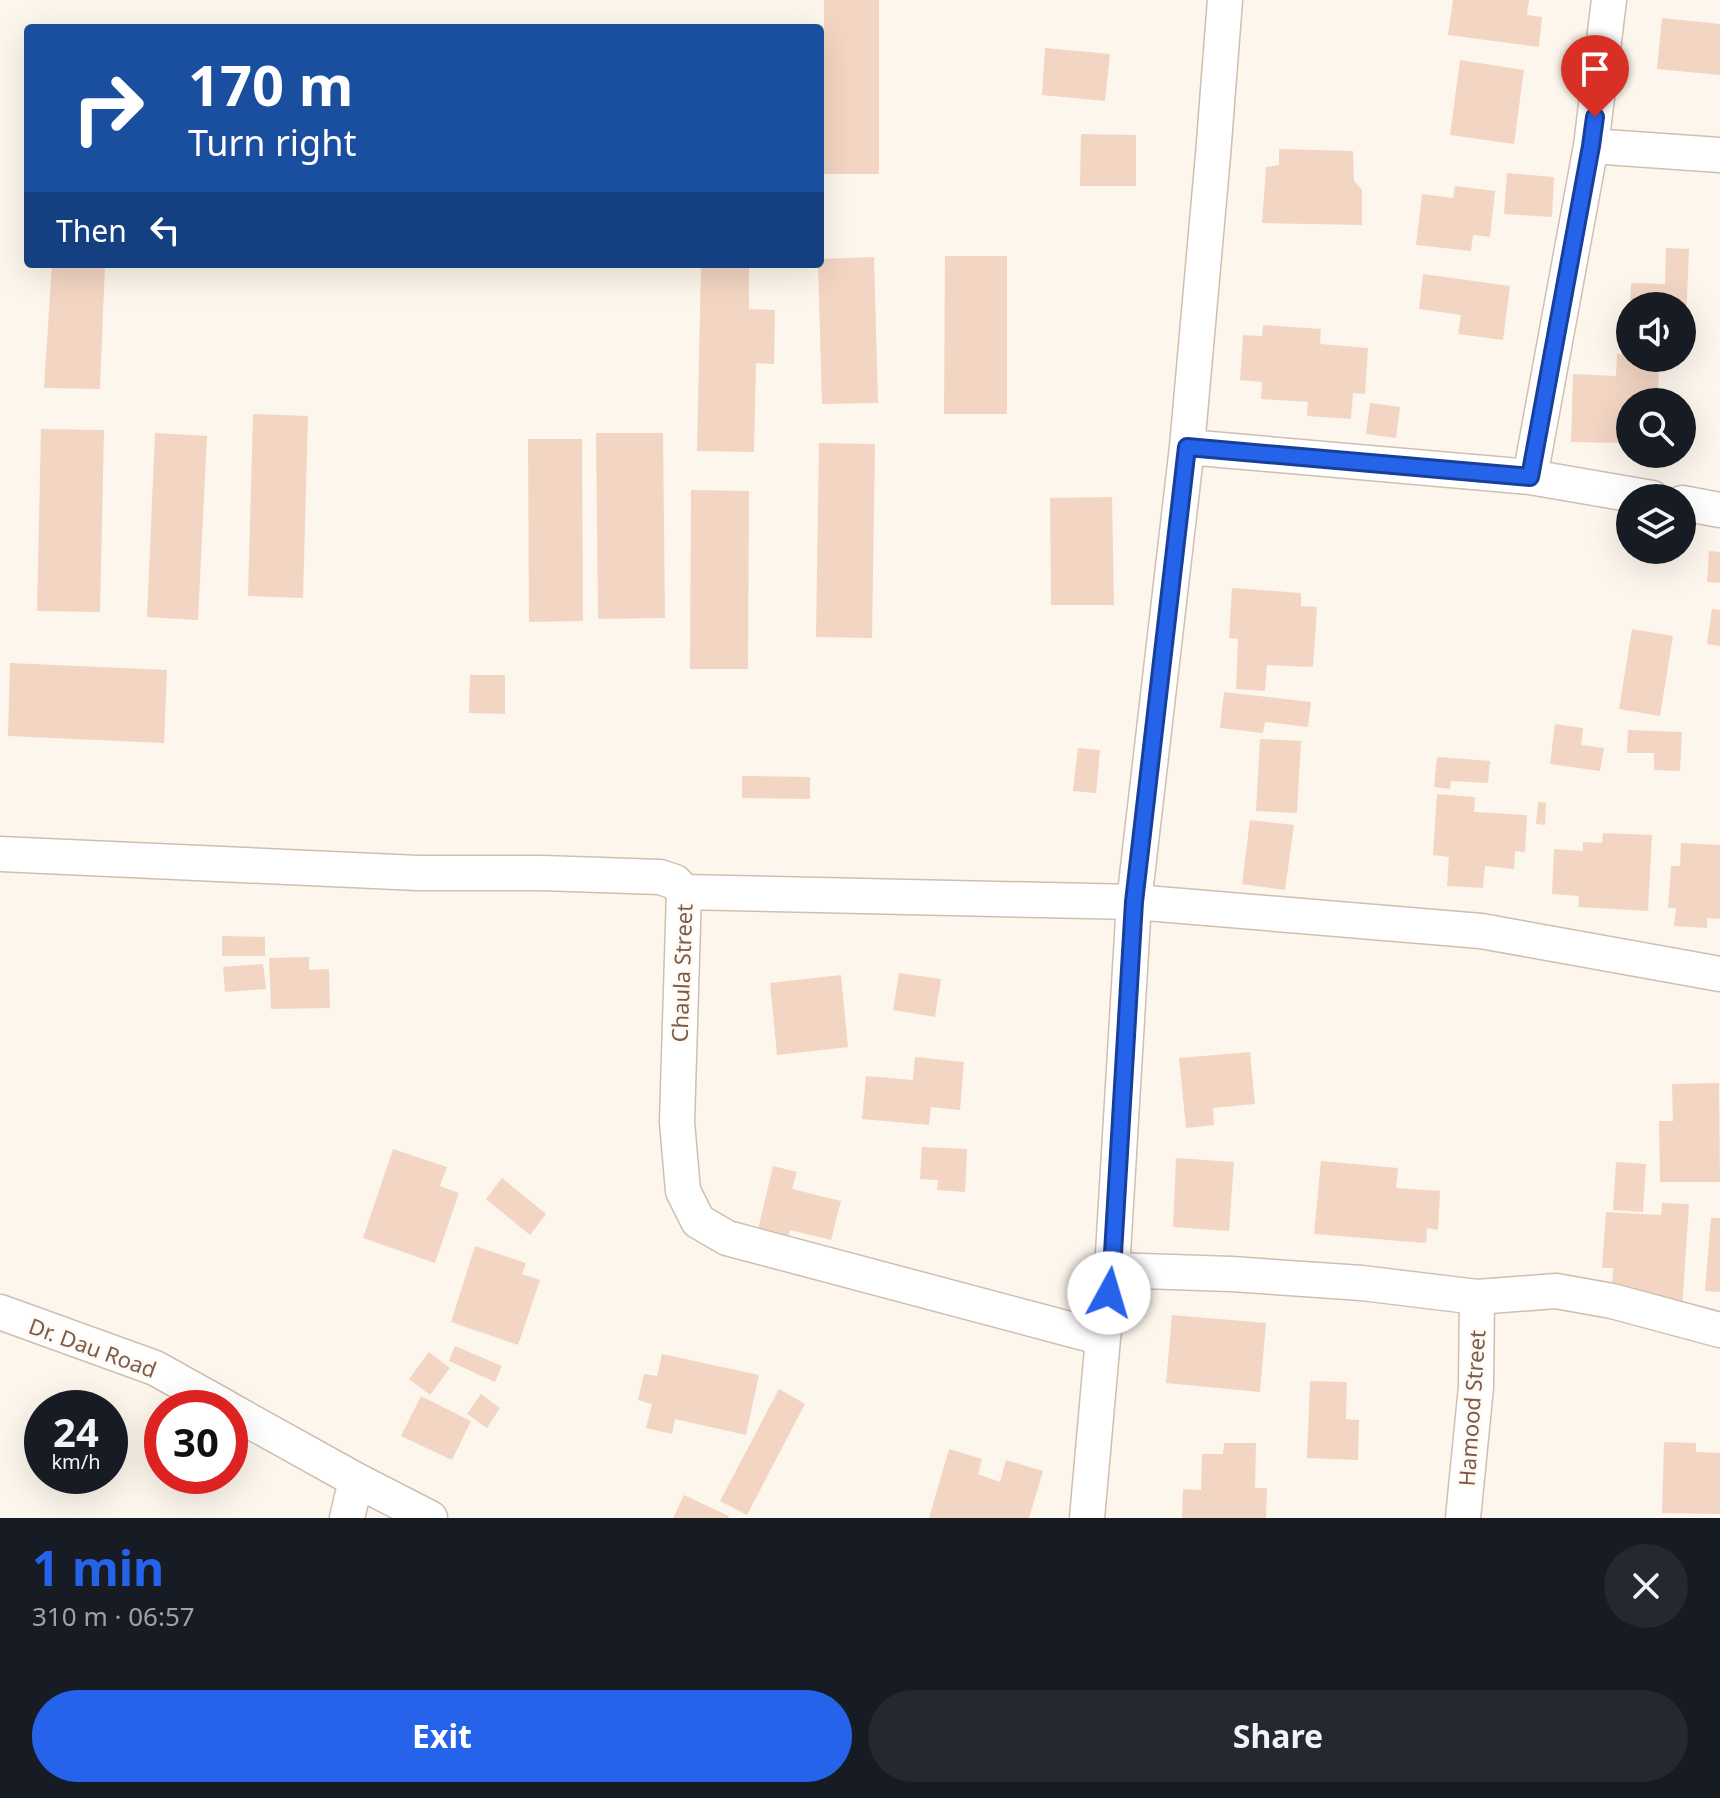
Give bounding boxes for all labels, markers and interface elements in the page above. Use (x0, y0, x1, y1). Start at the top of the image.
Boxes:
pin (1561, 35, 1629, 117)
text: 170 m (188, 46, 353, 122)
icon: arrive (1573, 47, 1617, 91)
icon: right (56, 56, 160, 160)
text: Turn right (188, 118, 356, 167)
icon: left (143, 208, 187, 252)
text: Then (56, 210, 127, 251)
map controls (1616, 292, 1696, 564)
button: sound (1616, 292, 1696, 372)
button: search (1616, 388, 1696, 468)
button: layers (1616, 484, 1696, 564)
street label: Chaula Street (664, 903, 698, 1043)
position arrow (1067, 1251, 1151, 1335)
street label: Dr. Dau Road (25, 1310, 161, 1384)
street label: Hamood Street (1451, 1329, 1491, 1487)
speed limit sign: 30 (144, 1390, 248, 1494)
text: 24 (53, 1404, 99, 1459)
text: km/h (51, 1448, 101, 1475)
text: 1 min (32, 1535, 164, 1600)
button: close (1604, 1544, 1688, 1628)
text: 310 m · 06:57 (32, 1598, 195, 1634)
button: Exit (32, 1690, 852, 1782)
button: Share (868, 1690, 1688, 1782)

